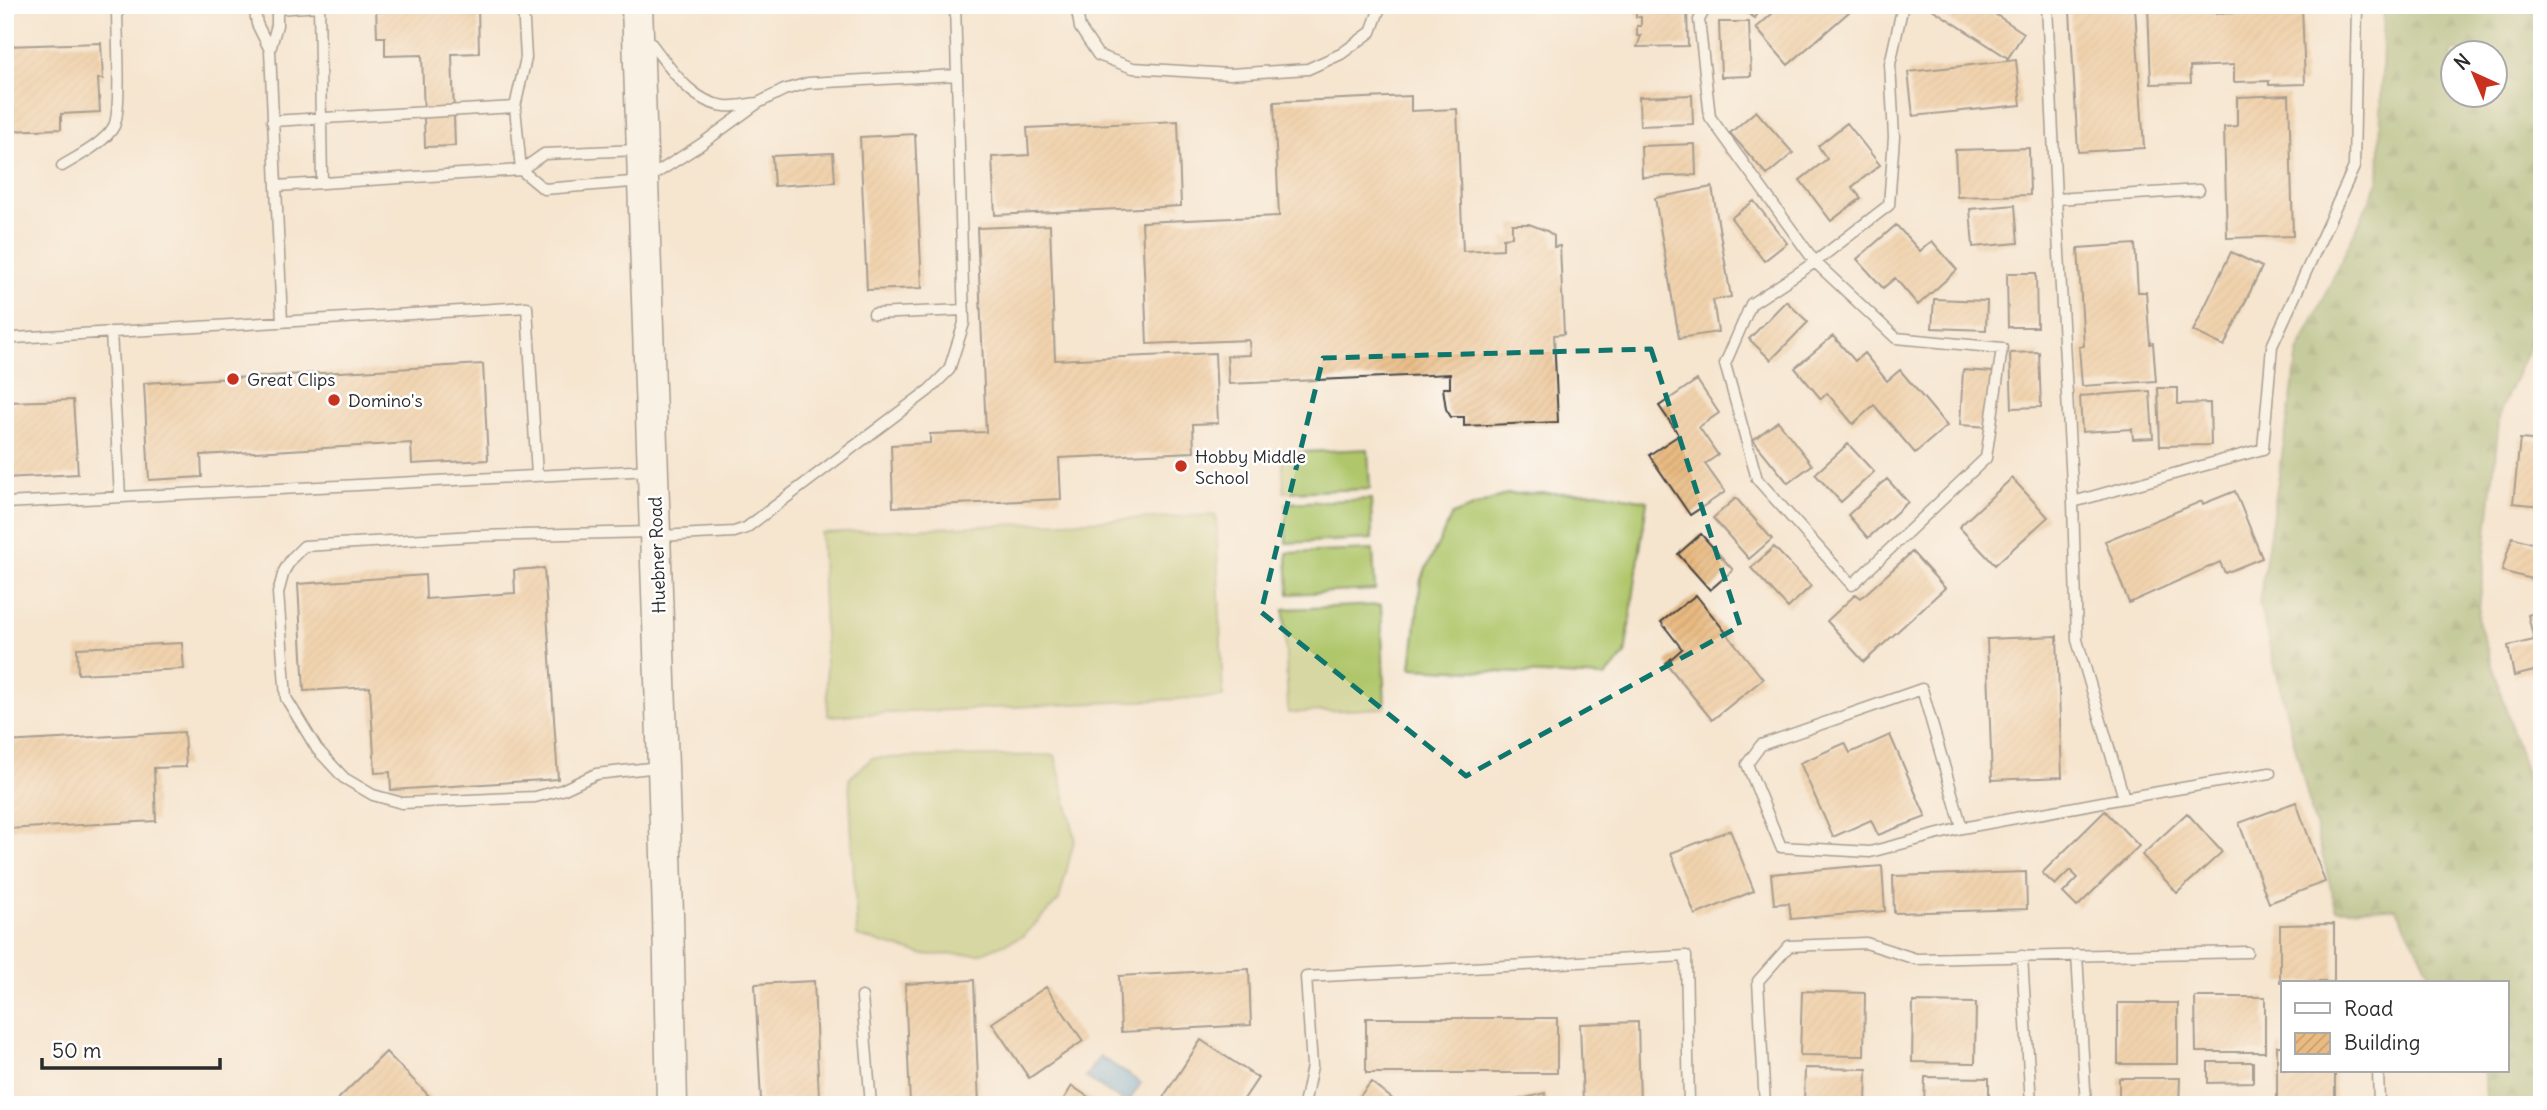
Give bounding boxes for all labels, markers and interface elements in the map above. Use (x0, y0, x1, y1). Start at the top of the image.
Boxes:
north arrow (2438, 38, 2508, 108)
text: N (2449, 49, 2475, 75)
place label: Great Clips (247, 368, 336, 391)
marker: Great Clips (225, 371, 241, 387)
place label: Domino's (348, 389, 423, 412)
marker: Domino's (326, 392, 342, 408)
place label: Hobby Middle School (1195, 445, 1306, 489)
marker: Hobby Middle School (1173, 458, 1189, 474)
street label: Huebner Road (643, 496, 671, 614)
legend (2281, 981, 2508, 1072)
text: Road (2344, 995, 2393, 1022)
scale bar (42, 1026, 220, 1070)
text: Building (2344, 1029, 2420, 1056)
text: 50 m (52, 1037, 101, 1064)

